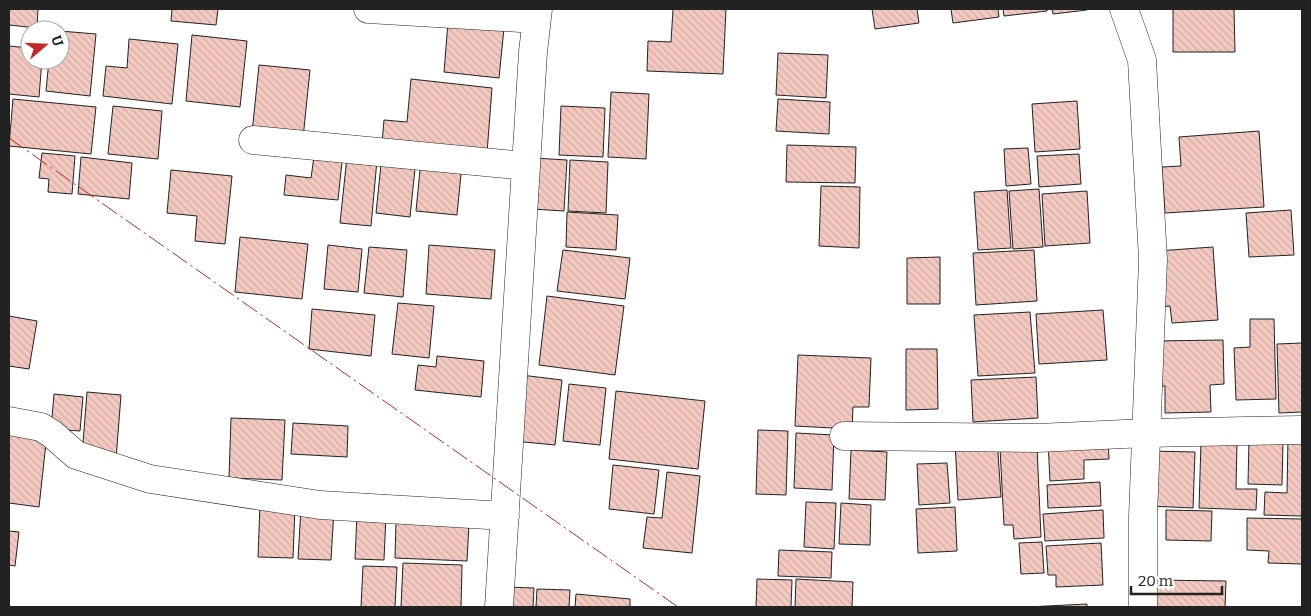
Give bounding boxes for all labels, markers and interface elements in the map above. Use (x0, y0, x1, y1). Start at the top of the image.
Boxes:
north arrow (20, 20, 70, 70)
text: U (47, 33, 67, 49)
scale bar (1131, 564, 1222, 596)
text: 20 m (1138, 572, 1174, 590)

